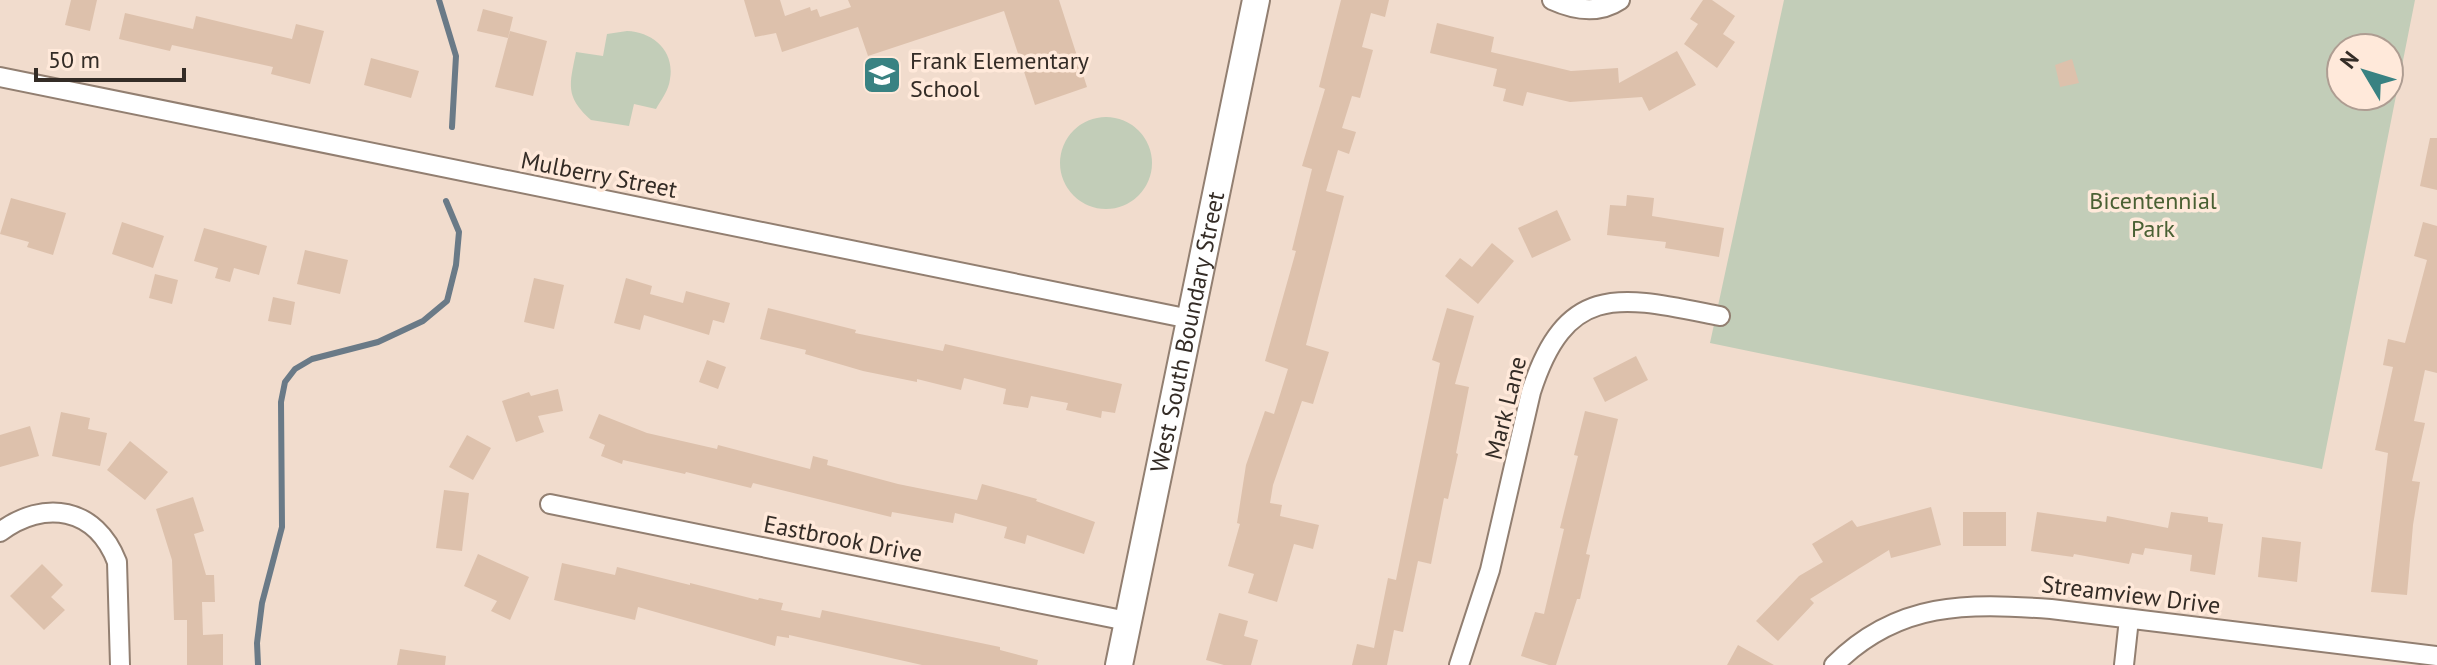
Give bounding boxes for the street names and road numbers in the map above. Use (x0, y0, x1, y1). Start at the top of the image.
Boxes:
street label: Mulberry Street (518, 144, 680, 205)
street label: West South Boundary Street (1143, 189, 1231, 475)
street label: Mark Lane (1478, 353, 1533, 463)
street label: Eastbrook Drive (761, 508, 925, 569)
street label: Streamview Drive (2040, 568, 2222, 621)

